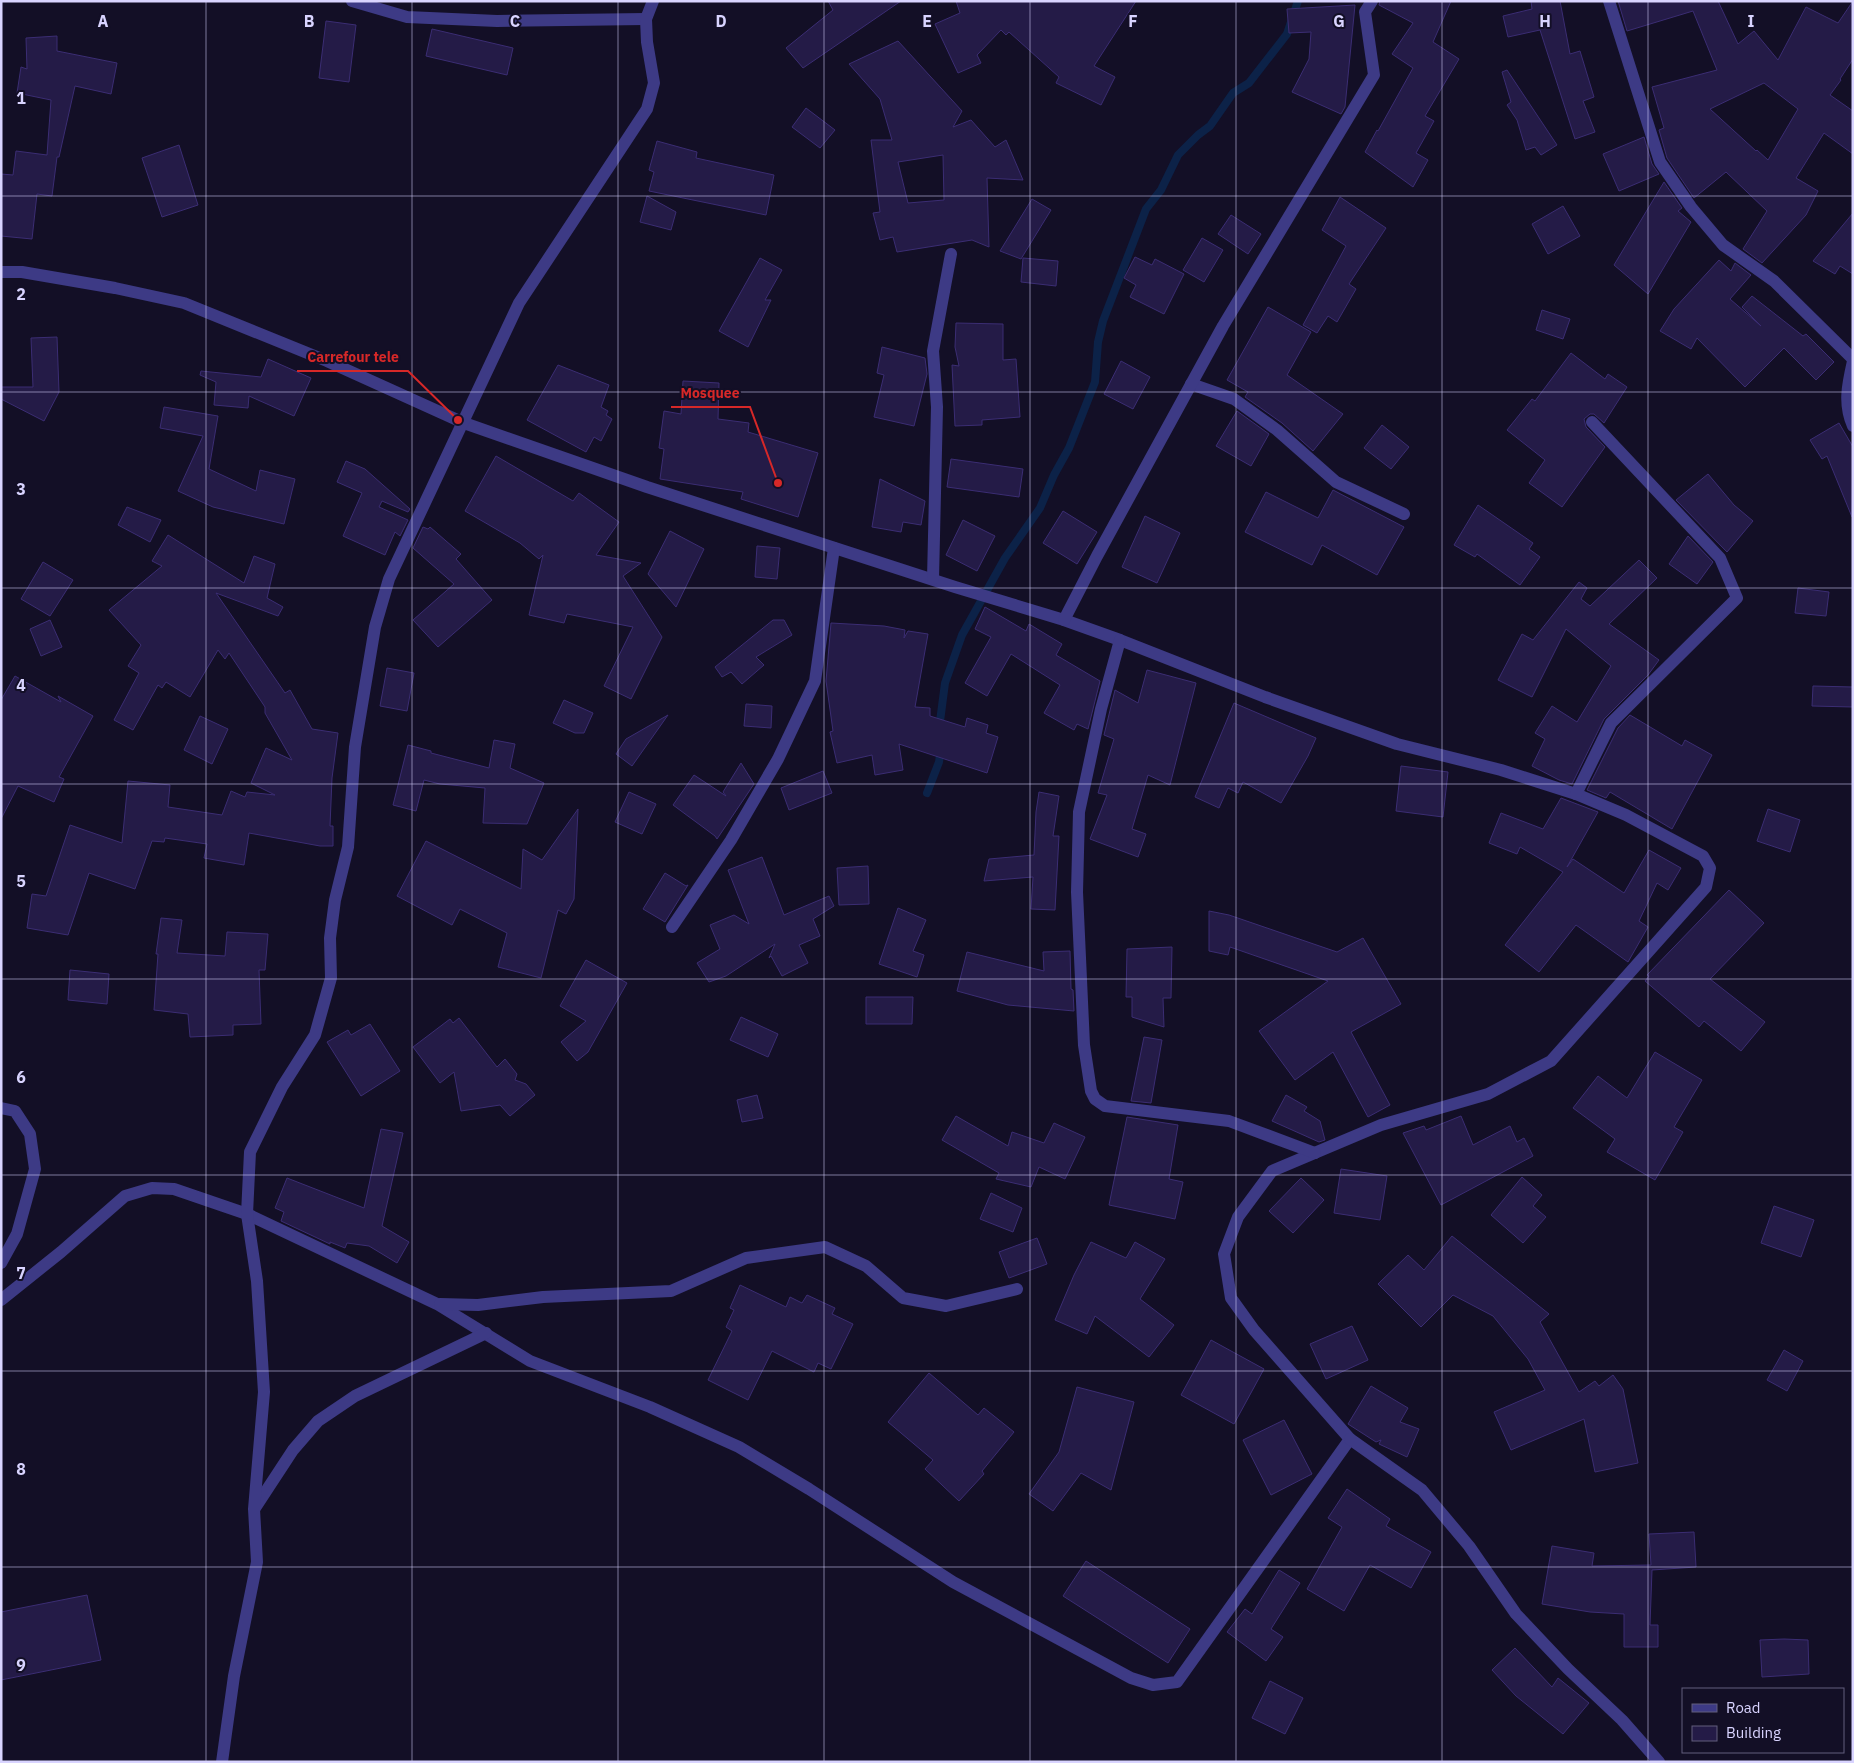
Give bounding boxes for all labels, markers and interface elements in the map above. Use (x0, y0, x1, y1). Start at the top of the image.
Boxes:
text: A (98, 11, 109, 31)
text: B (304, 11, 315, 31)
text: C (510, 11, 520, 31)
text: D (715, 11, 727, 31)
text: E (922, 11, 932, 31)
text: F (1128, 11, 1138, 31)
text: G (1333, 11, 1345, 31)
text: H (1539, 11, 1551, 31)
text: I (1748, 11, 1755, 31)
text: 1 (16, 88, 26, 108)
text: 2 (16, 284, 26, 304)
callout: Carrefour tele (297, 342, 408, 371)
text: Carrefour tele (307, 348, 399, 366)
callout: Mosquee (671, 378, 750, 407)
text: Mosquee (680, 384, 740, 402)
text: 3 (16, 479, 26, 499)
text: 4 (16, 675, 26, 695)
text: 5 (16, 871, 26, 891)
text: 6 (16, 1067, 26, 1087)
text: 7 (16, 1263, 26, 1283)
text: 8 (16, 1459, 26, 1479)
text: 9 (16, 1655, 26, 1675)
legend (1682, 1688, 1844, 1753)
text: Road (1726, 1698, 1761, 1717)
text: Building (1726, 1723, 1781, 1742)

